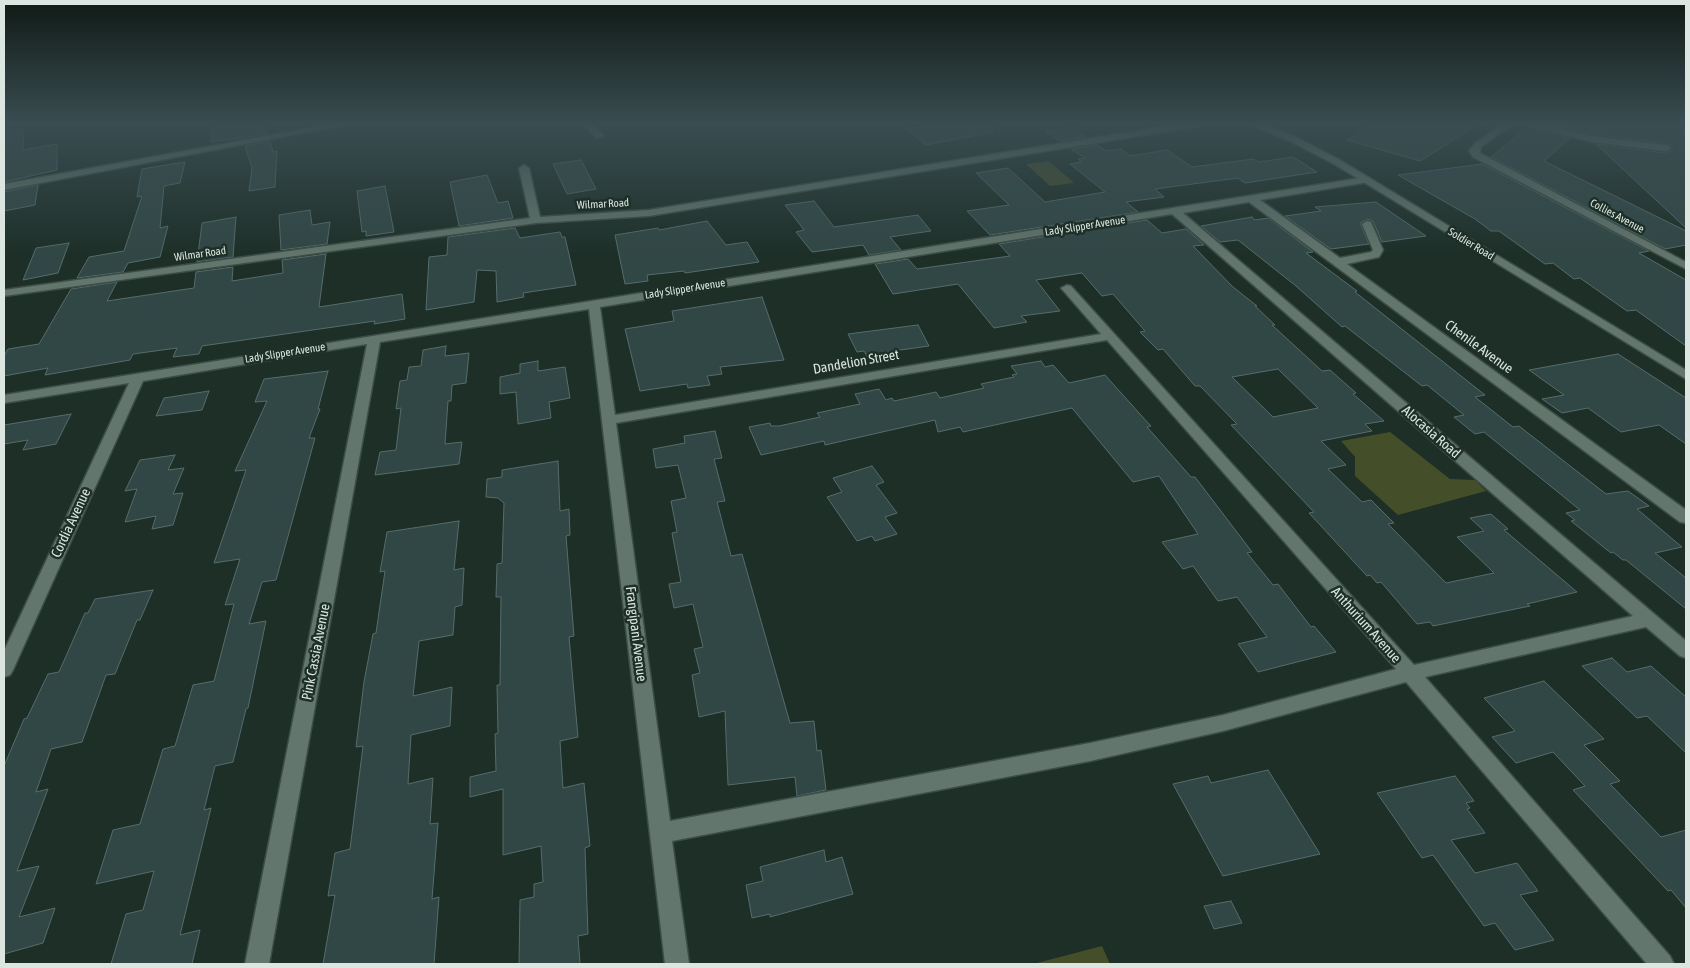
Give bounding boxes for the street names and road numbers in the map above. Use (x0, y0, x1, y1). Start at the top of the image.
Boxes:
street label: Wilmar Road (577, 196, 629, 212)
street label: Collies Avenue (1588, 196, 1646, 236)
street label: Lady Slipper Avenue (1044, 213, 1126, 239)
street label: Soldier Road (1446, 225, 1496, 263)
street label: Wilmar Road (173, 244, 227, 264)
street label: Lady Slipper Avenue (644, 276, 726, 302)
street label: Chenile Avenue (1442, 317, 1516, 377)
street label: Lady Slipper Avenue (244, 340, 326, 366)
street label: Dandelion Street (812, 346, 900, 378)
street label: Alocasia Road (1398, 402, 1464, 462)
street label: Cordia Avenue (48, 486, 94, 560)
street label: Anthurium Avenue (1328, 584, 1404, 666)
street label: Frangipani Avenue (622, 586, 650, 682)
street label: Pink Cassia Avenue (298, 602, 334, 702)

